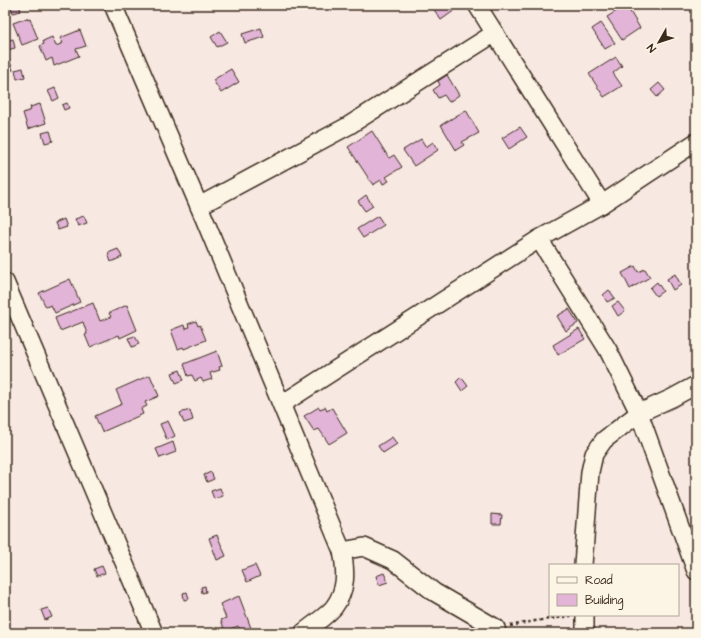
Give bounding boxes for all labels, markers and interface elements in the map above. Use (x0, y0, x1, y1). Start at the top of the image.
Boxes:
north arrow (639, 22, 679, 62)
text: N (644, 41, 660, 55)
legend (549, 564, 679, 616)
text: Road (585, 572, 613, 589)
text: Building (585, 592, 623, 610)

